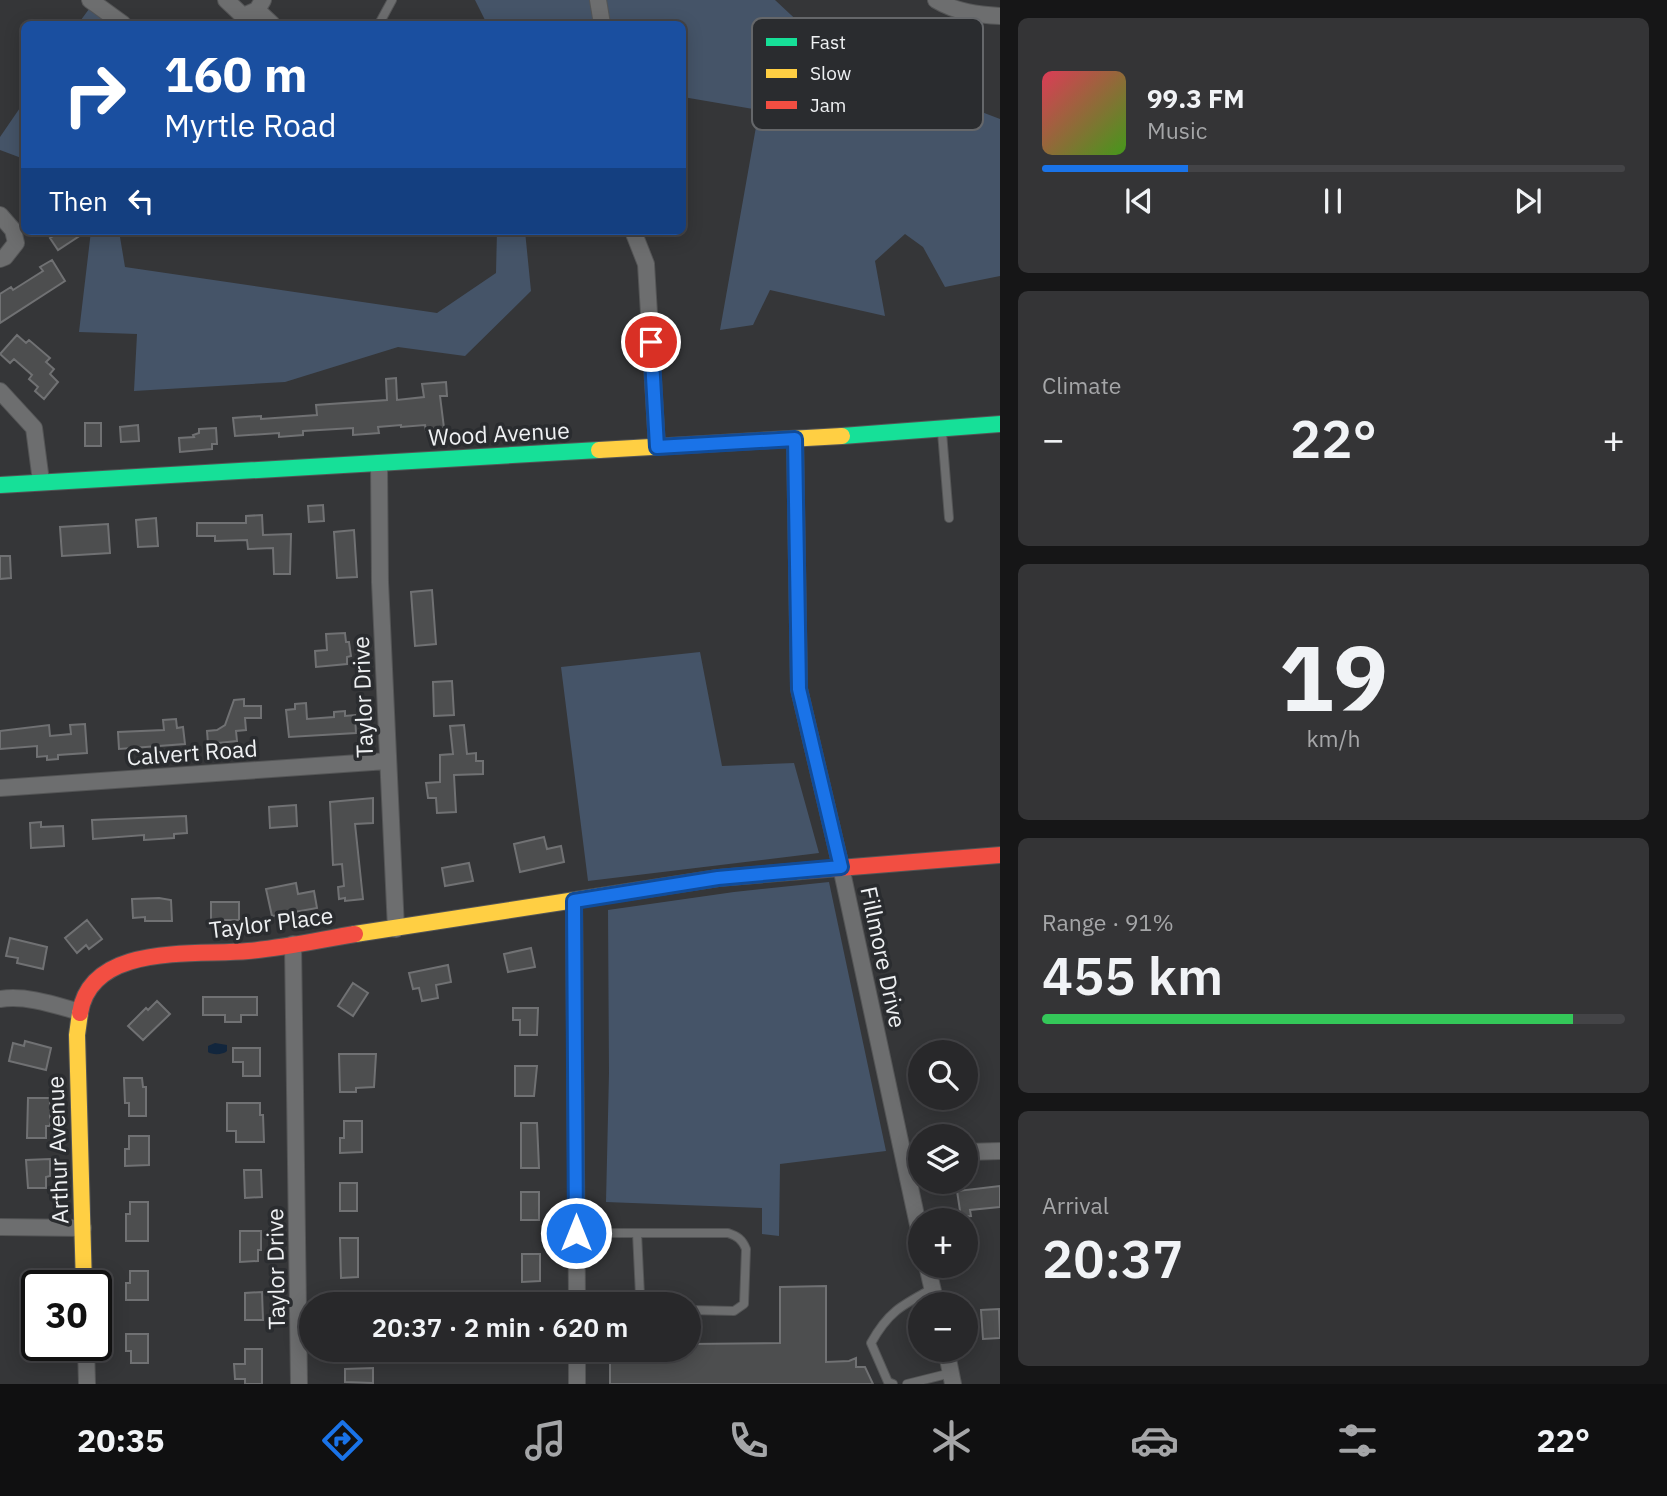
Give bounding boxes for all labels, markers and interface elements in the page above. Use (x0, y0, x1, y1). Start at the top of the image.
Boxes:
legend (752, 18, 983, 130)
text: Fast (810, 30, 846, 54)
text: 160 m (164, 42, 308, 105)
icon: right (49, 49, 140, 140)
text: Slow (810, 61, 851, 85)
text: 99.3 FM (1147, 81, 1245, 115)
text: Jam (810, 93, 846, 117)
text: Myrtle Road (164, 104, 336, 146)
text: Music (1147, 115, 1207, 145)
icon: left (122, 182, 160, 220)
icon: previous (1120, 182, 1158, 220)
icon: pause (1314, 182, 1352, 220)
icon: next (1509, 182, 1547, 220)
text: Then (49, 184, 108, 218)
pin (621, 312, 681, 372)
icon: arrive (632, 323, 670, 361)
text: Climate (1042, 370, 1121, 400)
text: 22° (1290, 405, 1377, 472)
street label: Wood Avenue (428, 414, 570, 452)
text: − (1042, 414, 1065, 463)
text: + (1602, 414, 1625, 463)
text: 19 (1279, 618, 1388, 736)
street label: Taylor Drive (345, 636, 379, 758)
text: km/h (1306, 723, 1361, 753)
street label: Calvert Road (125, 732, 259, 772)
street label: Fillmore Drive (854, 884, 914, 1030)
street label: Taylor Place (207, 900, 335, 944)
text: Range · 91% (1042, 907, 1174, 937)
text: 455 km (1042, 942, 1223, 1009)
map controls (908, 1040, 978, 1362)
button: search (908, 1040, 978, 1110)
street label: Arthur Avenue (39, 1075, 75, 1225)
button: layers (908, 1124, 978, 1194)
text: Arrival (1042, 1190, 1109, 1220)
position arrow (539, 1196, 613, 1270)
street label: Taylor Drive (259, 1208, 291, 1330)
button: + (908, 1208, 978, 1278)
text: 20:37 (1042, 1225, 1183, 1292)
speed limit sign: 30 (21, 1270, 112, 1361)
button: − (908, 1292, 978, 1362)
text: 20:37 · 2 min · 620 m (372, 1310, 628, 1344)
icon: directions (318, 1416, 367, 1465)
icon: music (521, 1416, 570, 1465)
icon: phone (724, 1416, 773, 1465)
icon: climate (927, 1416, 976, 1465)
icon: car (1130, 1416, 1179, 1465)
icon: filters (1333, 1416, 1382, 1465)
text: 20:35 (77, 1419, 164, 1461)
text: 22° (1536, 1419, 1590, 1461)

